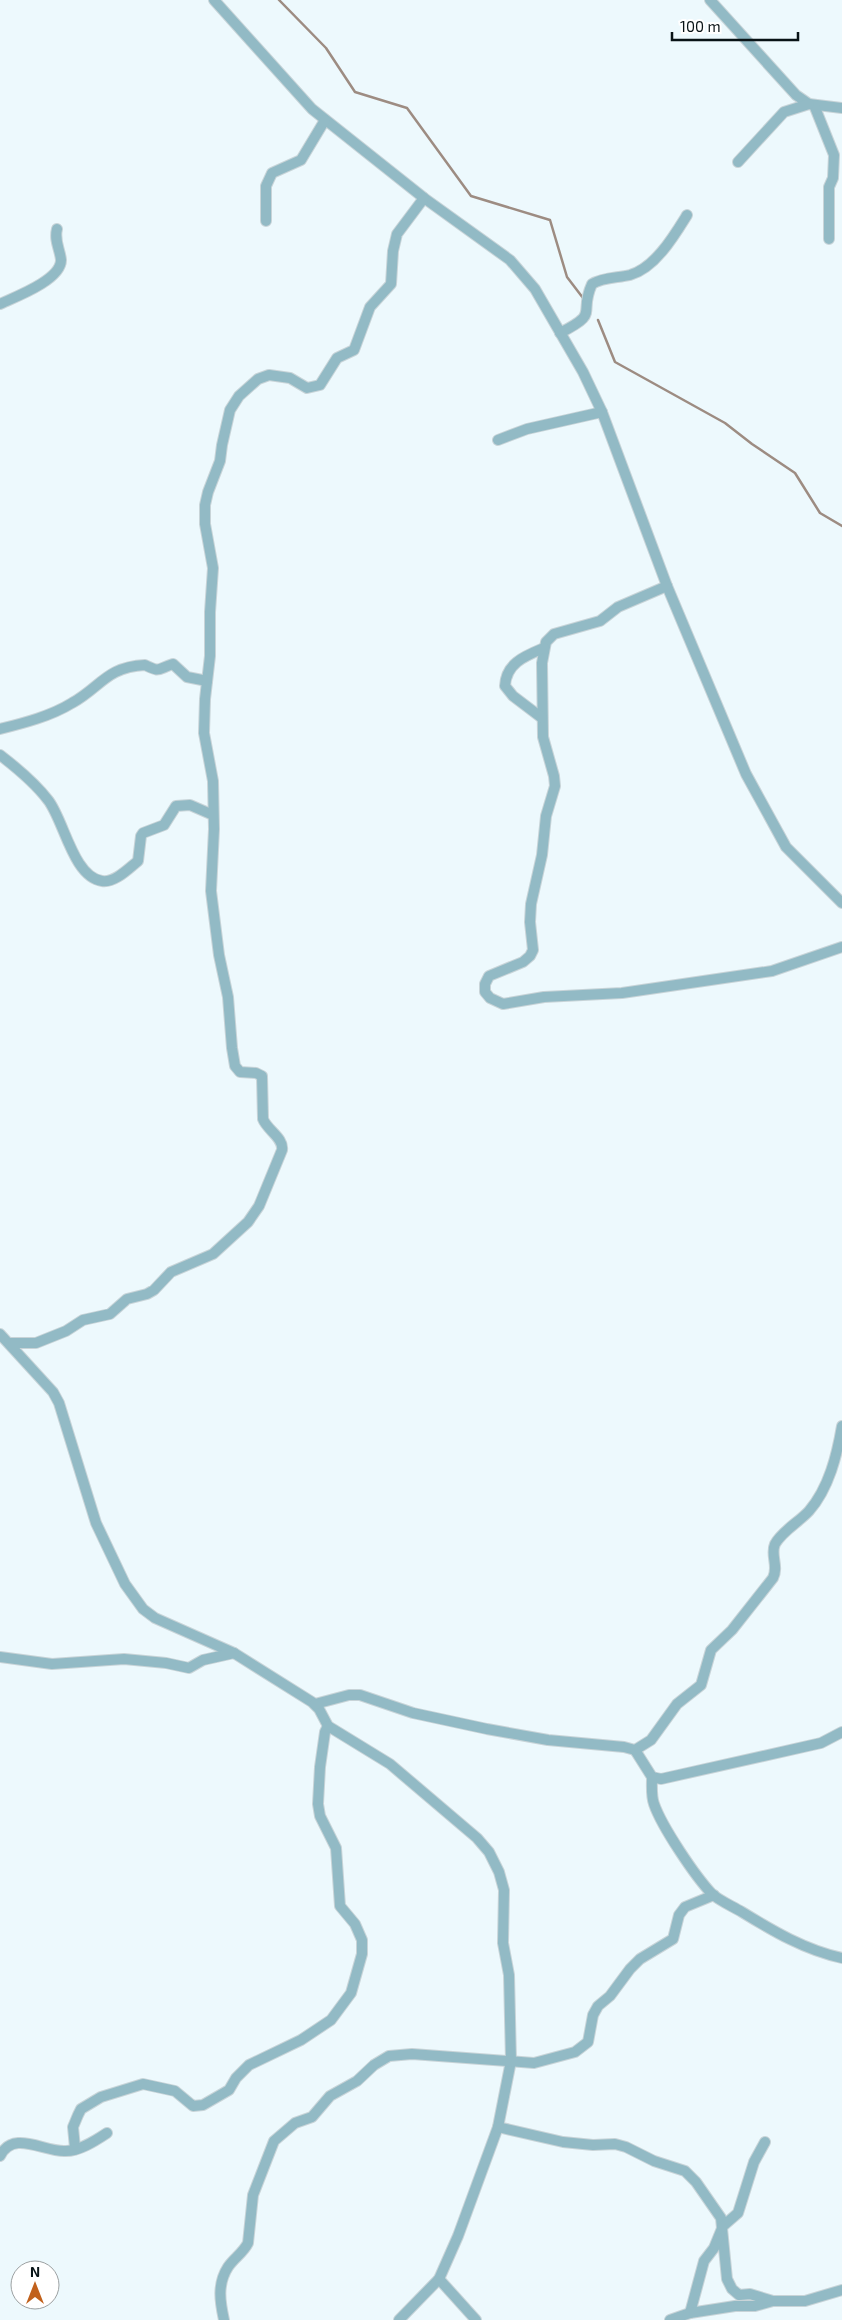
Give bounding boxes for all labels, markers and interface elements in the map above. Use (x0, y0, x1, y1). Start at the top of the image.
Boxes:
scale bar (672, 10, 798, 42)
text: 100 m (680, 17, 721, 35)
north arrow (10, 2260, 60, 2310)
text: N (30, 2263, 40, 2280)

